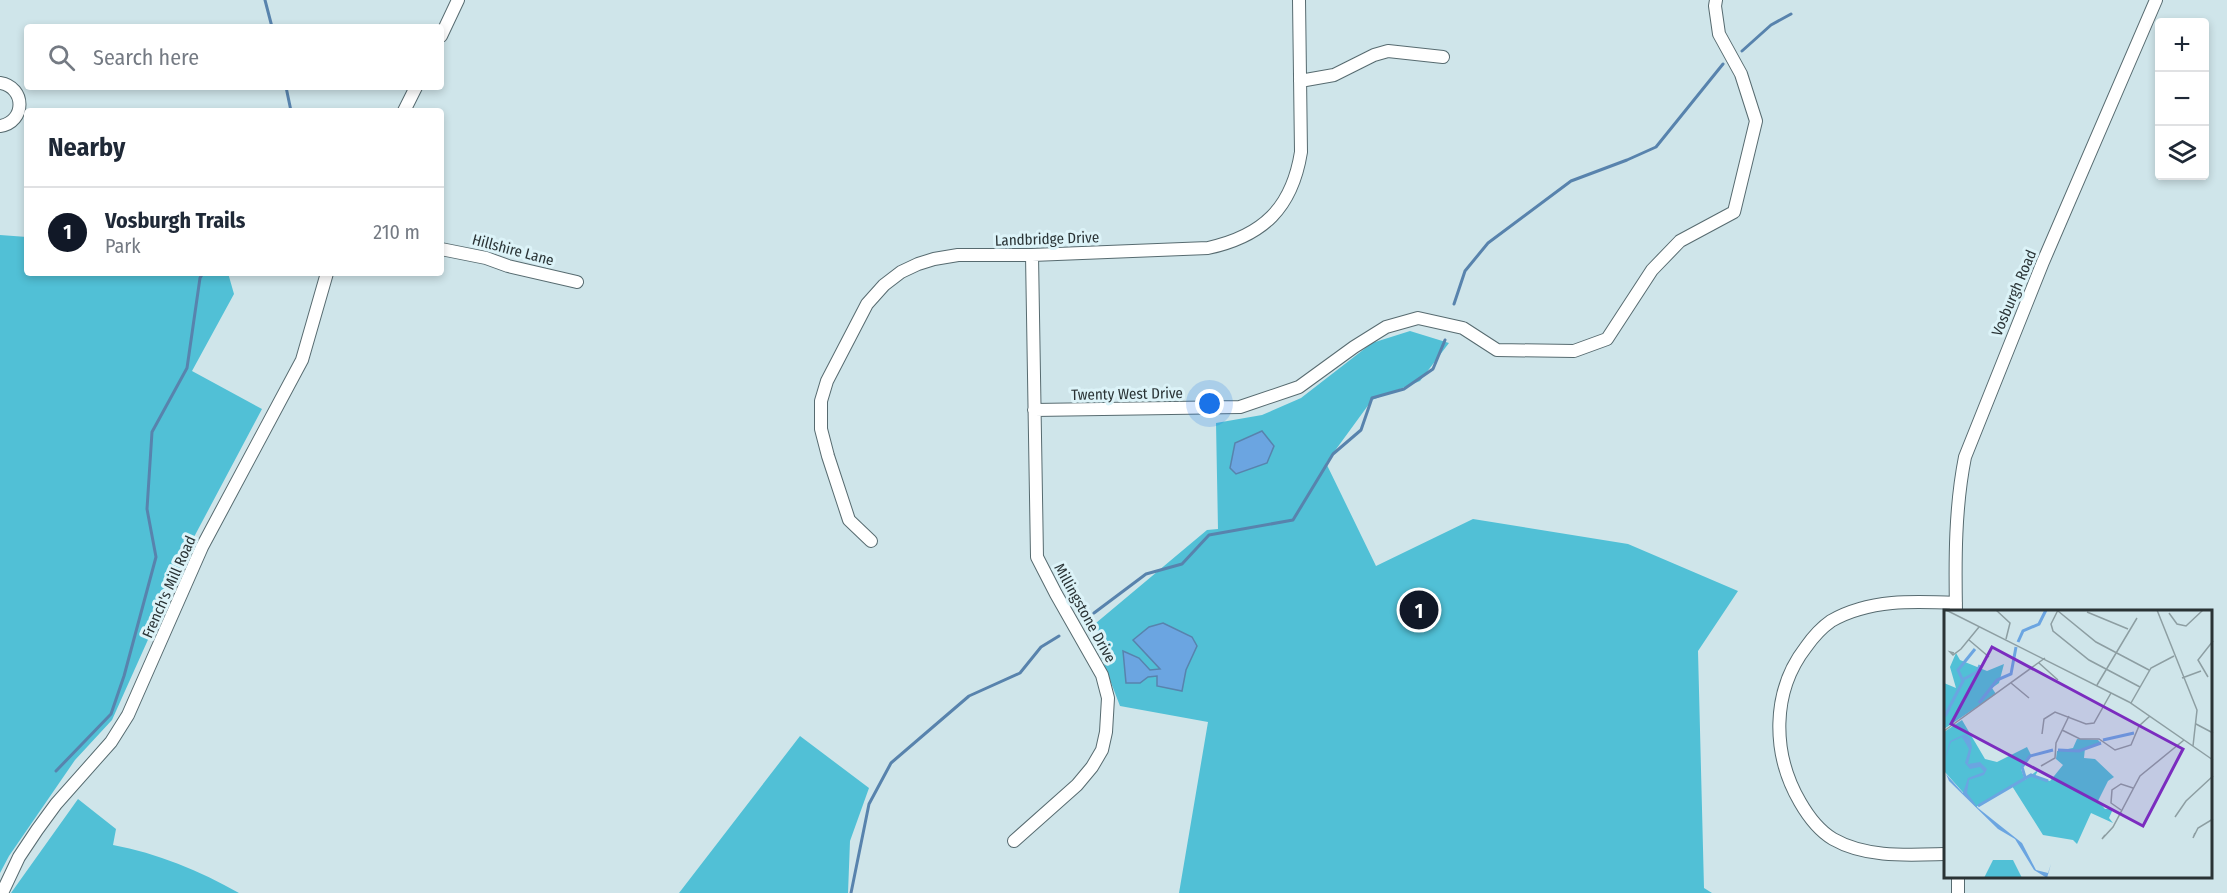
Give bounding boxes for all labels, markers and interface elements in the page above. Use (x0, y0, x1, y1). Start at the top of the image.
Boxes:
map controls (2155, 18, 2209, 180)
button: + (2155, 18, 2209, 72)
search box (24, 24, 444, 90)
icon: search (45, 41, 78, 74)
text: Search here (93, 44, 199, 71)
button: − (2155, 72, 2209, 126)
button: layers (2155, 126, 2209, 180)
text: Nearby (48, 132, 125, 163)
text: Vosburgh Trails (105, 207, 245, 234)
text: 1 (63, 220, 72, 244)
text: 210 m (373, 220, 420, 244)
street label: Landbridge Drive (995, 228, 1099, 250)
street label: Hillshire Lane (470, 230, 556, 270)
text: Park (105, 234, 141, 258)
street label: Vosburgh Road (1988, 247, 2040, 339)
street label: Twenty West Drive (1071, 384, 1183, 404)
your location (1195, 389, 1224, 418)
street label: French's Mill Road (138, 533, 200, 641)
street label: Millingstone Drive (1050, 560, 1120, 666)
pin: 1 (1400, 588, 1438, 632)
inset map (1944, 610, 2212, 878)

